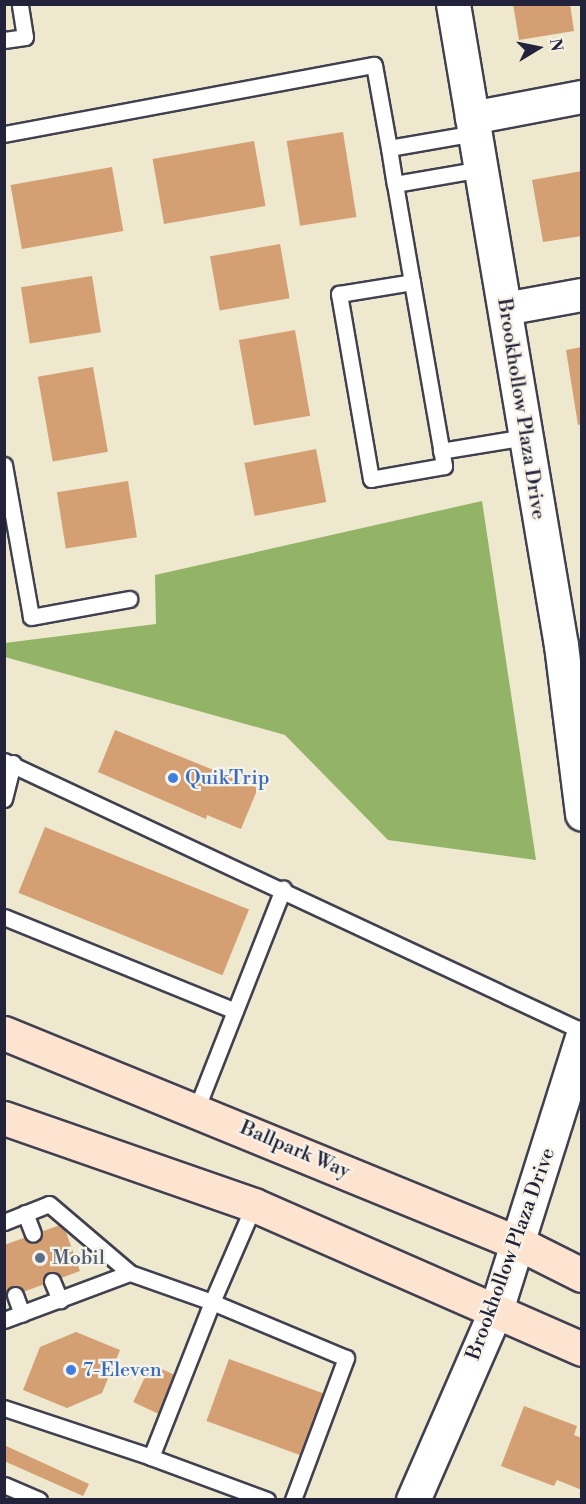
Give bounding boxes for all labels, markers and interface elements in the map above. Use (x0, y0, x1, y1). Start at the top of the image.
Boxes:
north arrow (508, 18, 568, 78)
text: N (545, 37, 567, 53)
street label: Brookhollow Plaza Drive (492, 297, 550, 521)
place label: QuikTrip (185, 766, 269, 790)
marker: QuikTrip (166, 771, 180, 785)
street label: Ballpark Way (236, 1116, 354, 1184)
street label: Brookhollow Plaza Drive (461, 1145, 561, 1363)
place label: Mobil (52, 1246, 105, 1270)
marker: Mobil (33, 1251, 47, 1265)
place label: 7-Eleven (83, 1358, 162, 1382)
marker: 7-Eleven (64, 1363, 78, 1377)

